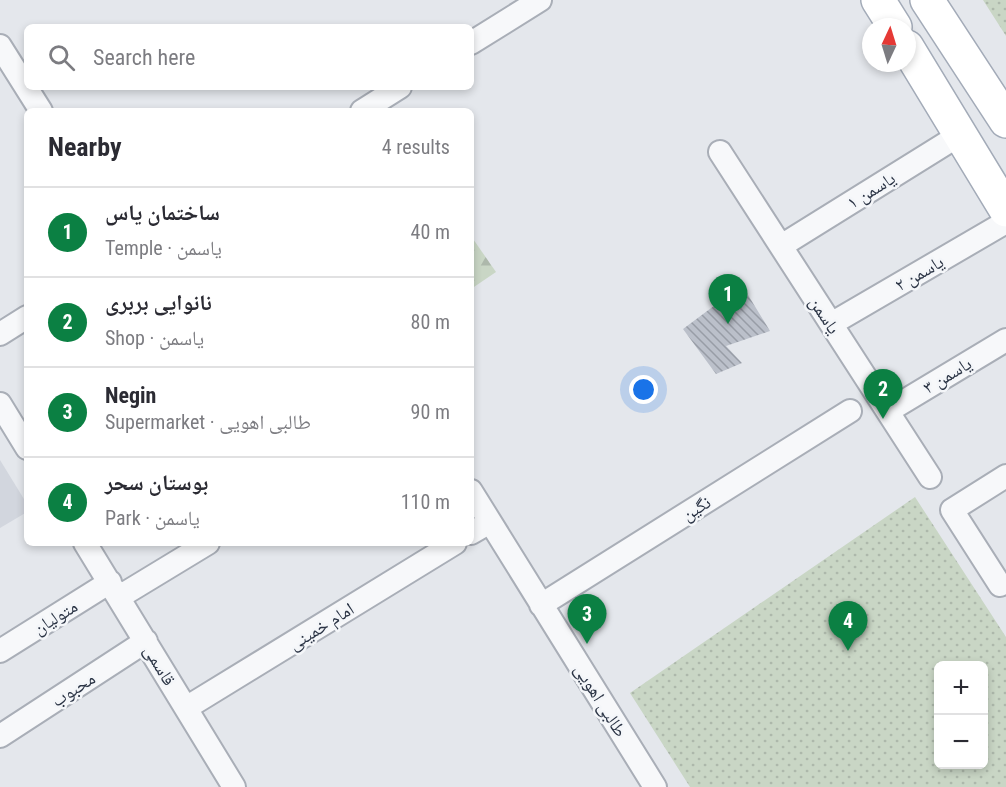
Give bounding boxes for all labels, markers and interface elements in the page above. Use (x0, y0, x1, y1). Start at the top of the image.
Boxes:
north arrow (862, 18, 916, 72)
search box (24, 24, 474, 90)
icon: search (45, 41, 78, 74)
text: Search here (93, 45, 195, 70)
text: Nearby (48, 132, 122, 162)
text: 4 results (382, 135, 450, 159)
street label: یاسمن ۱ (843, 167, 899, 214)
text: ساختمان یاس (105, 200, 220, 225)
text: 1 (62, 220, 73, 244)
text: 40 m (411, 220, 450, 244)
text: Temple · یاسمن (105, 236, 222, 260)
street label: یاسمن ۲ (891, 251, 948, 296)
pin: 1 (708, 274, 748, 324)
text: نانوایی بربری (105, 290, 212, 315)
street label: یاسمن (804, 292, 845, 338)
text: 2 (62, 310, 73, 334)
text: 80 m (411, 310, 450, 334)
text: Shop · یاسمن (105, 326, 204, 350)
street label: یاسمن ۳ (919, 352, 976, 398)
pin: 2 (864, 370, 902, 419)
your location (629, 375, 658, 404)
text: Negin (105, 383, 156, 408)
text: 3 (62, 400, 73, 424)
text: 90 m (411, 400, 450, 424)
text: Supermarket · طالبی اهویی (105, 410, 311, 434)
text: بوستان سحر (105, 470, 208, 495)
text: 4 (62, 490, 73, 514)
text: 110 m (401, 490, 450, 514)
street label: نگین (678, 491, 715, 526)
text: Park · یاسمن (105, 506, 200, 530)
pin: 3 (568, 594, 606, 644)
street label: متولیان (29, 595, 82, 640)
street label: امام خمینی (284, 598, 359, 656)
pin: 4 (828, 602, 868, 651)
street label: قاسمی (139, 641, 180, 690)
street label: طالبی اهویی (569, 659, 632, 741)
map controls (934, 661, 988, 769)
button: + (934, 661, 988, 715)
street label: محبوب (47, 667, 99, 711)
button: − (934, 715, 988, 769)

